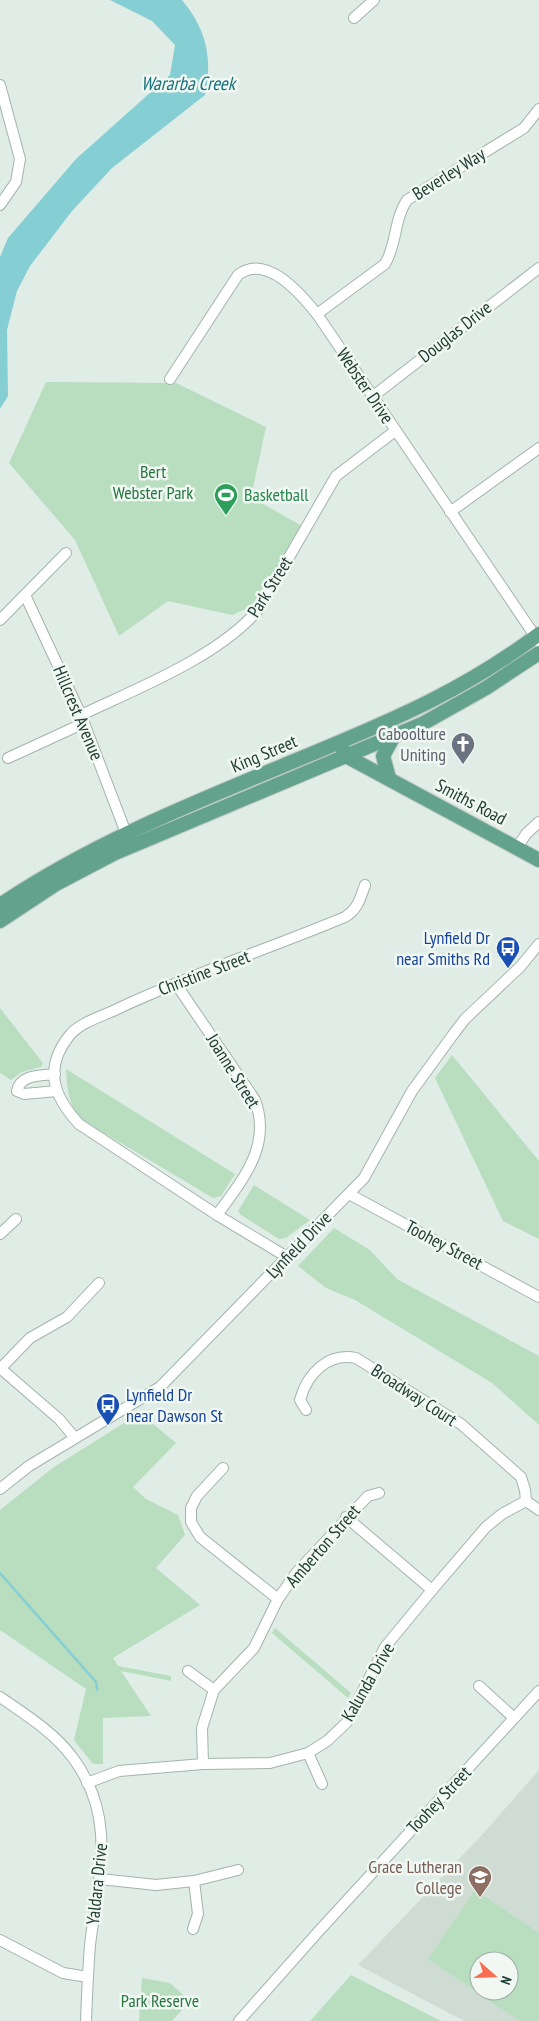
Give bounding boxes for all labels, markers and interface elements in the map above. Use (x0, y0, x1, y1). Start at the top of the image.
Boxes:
water label: Wararba Creek (141, 71, 238, 95)
street label: Beverley Way (408, 142, 490, 205)
street label: Douglas Drive (413, 296, 496, 367)
street label: Webster Drive (332, 343, 399, 428)
park label: Bert Webster Park (113, 460, 193, 504)
sports icon: Basketball (213, 482, 239, 516)
place label: Basketball (244, 483, 309, 506)
street label: Park Street (242, 552, 297, 621)
street label: Hillcrest Avenue (48, 662, 109, 764)
place label: Caboolture Uniting (378, 722, 446, 766)
street label: King Street (227, 729, 300, 778)
church icon: Caboolture Uniting (450, 731, 476, 765)
street label: Smiths Road (432, 773, 511, 830)
place label: Lynfield Dr near Smiths Rd (396, 926, 490, 970)
bus stop icon: Lynfield Dr near Smiths Rd (495, 935, 521, 969)
street label: Christine Street (155, 945, 253, 1001)
street label: Joanne Street (201, 1028, 265, 1112)
street label: Lynfield Drive (261, 1206, 336, 1283)
street label: Toohey Street (402, 1215, 487, 1274)
street label: Broadway Court (367, 1358, 462, 1431)
place label: Lynfield Dr near Dawson St (126, 1383, 223, 1427)
bus stop icon: Lynfield Dr near Dawson St (95, 1392, 121, 1426)
street label: Amberton Street (280, 1499, 365, 1592)
street label: Kalunda Drive (336, 1638, 399, 1725)
street label: Toohey Street (402, 1761, 476, 1838)
street label: Yaldara Drive (81, 1842, 112, 1926)
place label: Grace Lutheran College (368, 1855, 462, 1899)
school or university icon: Grace Lutheran College (467, 1864, 493, 1898)
north arrow (469, 1951, 519, 2001)
text: N (496, 1974, 516, 1987)
park label: Park Reserve (121, 1989, 199, 2012)

